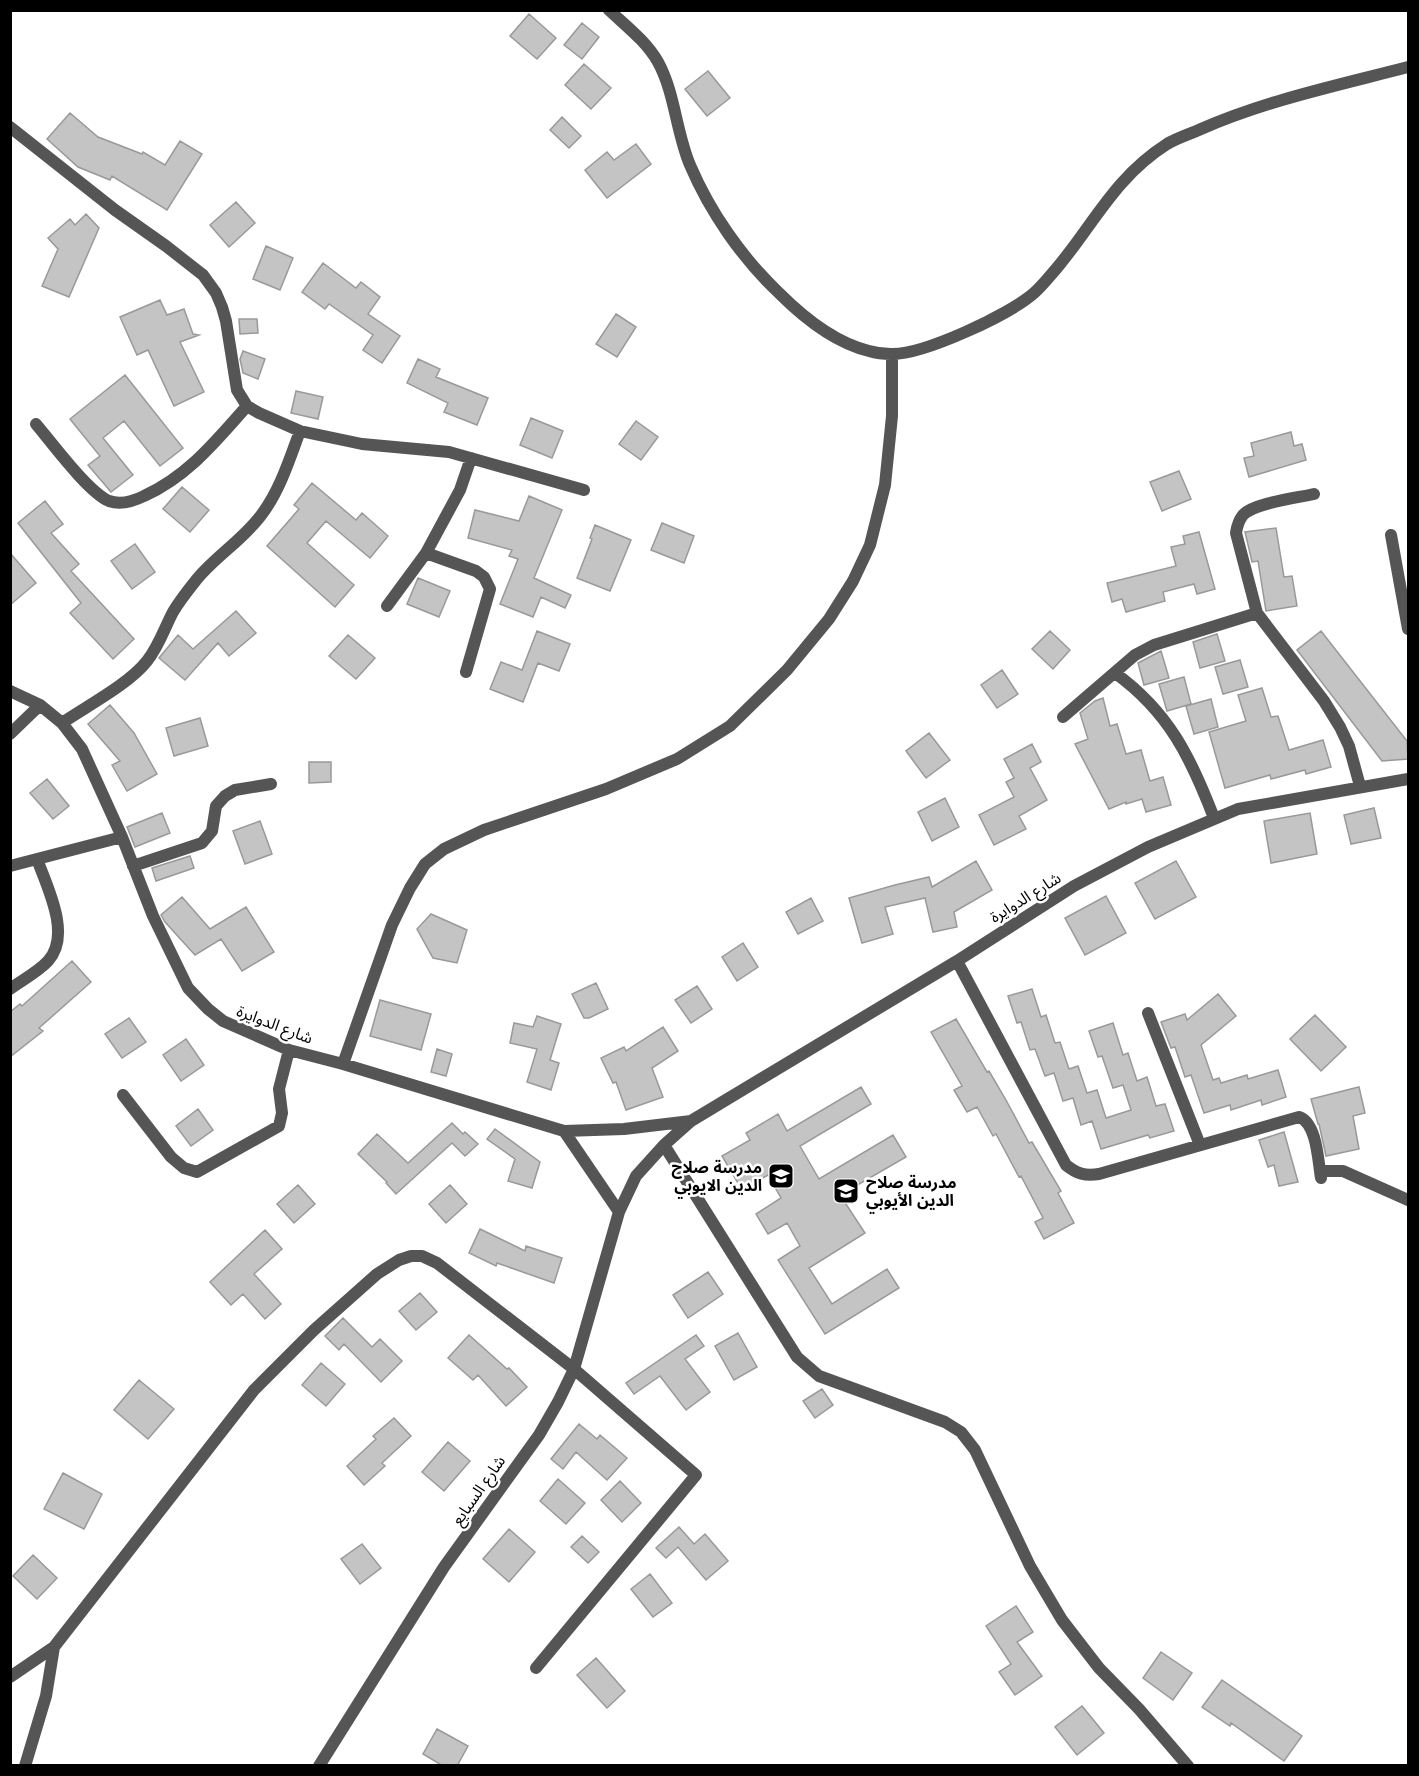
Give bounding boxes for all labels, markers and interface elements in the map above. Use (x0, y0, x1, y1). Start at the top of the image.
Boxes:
street label: شارع الدوايرة (986, 867, 1066, 929)
street label: شارع الدوايرة (233, 1000, 316, 1050)
place label: مدرسة صلاح الدين الايوبي (671, 1157, 762, 1199)
school or university icon: مدرسة صلاح الدين الايوبي (766, 1161, 796, 1191)
place label: مدرسة صلاح الدين الأيوبي (866, 1172, 957, 1214)
school or university icon: مدرسة صلاح الدين الأيوبي (831, 1176, 861, 1206)
street label: شارع السبايع (447, 1451, 512, 1530)

